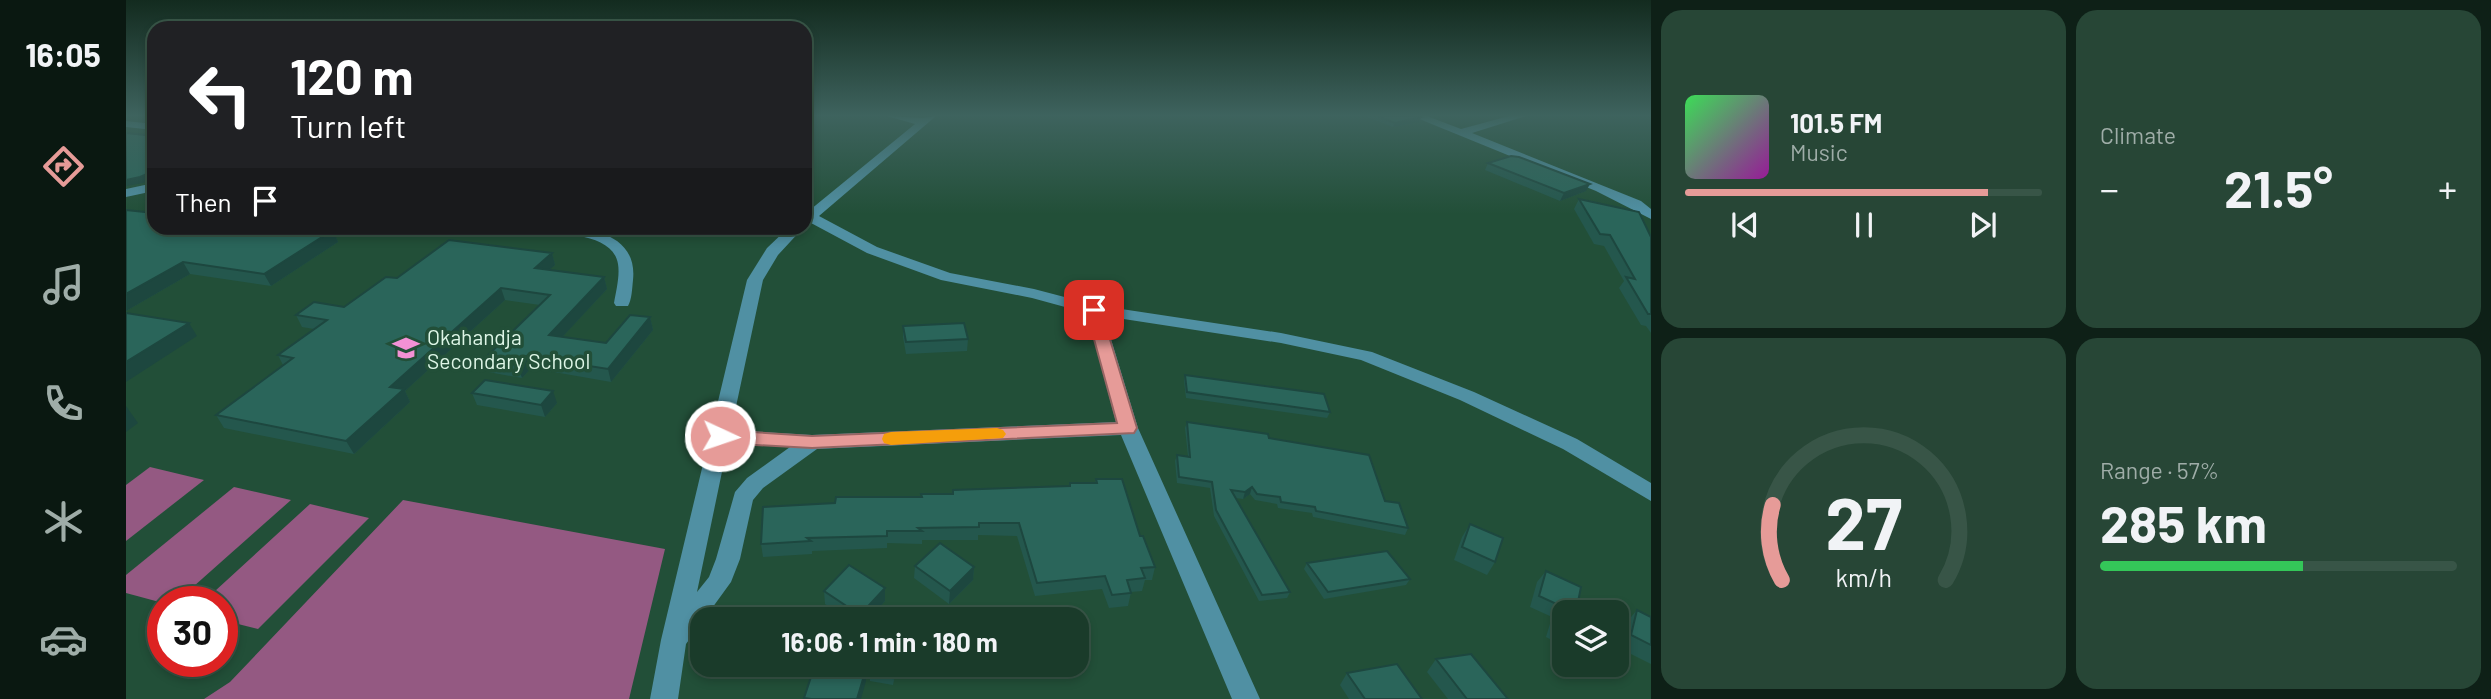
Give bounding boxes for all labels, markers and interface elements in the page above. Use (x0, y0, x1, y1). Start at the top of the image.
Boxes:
text: 16:05 (25, 35, 101, 73)
text: 120 m (290, 46, 413, 105)
icon: left (175, 49, 266, 140)
text: Turn left (290, 106, 407, 144)
text: 101.5 FM (1790, 107, 1882, 138)
text: Climate (2100, 121, 2176, 149)
text: Music (1790, 138, 1848, 166)
icon: directions (39, 142, 88, 191)
text: 21.5° (2224, 156, 2333, 218)
text: − (2100, 165, 2119, 211)
text: + (2438, 165, 2457, 211)
icon: arrive (246, 182, 284, 220)
text: Then (175, 186, 232, 217)
icon: previous (1726, 206, 1764, 244)
icon: pause (1845, 206, 1883, 244)
icon: next (1964, 206, 2002, 244)
icon: music (39, 260, 88, 309)
pin (1064, 280, 1124, 340)
icon: arrive (1075, 291, 1113, 329)
place label: Okahandja Secondary School (427, 324, 590, 373)
school or university icon: Okahandja Secondary School (391, 333, 421, 363)
icon: phone (39, 379, 88, 428)
position arrow (683, 399, 757, 473)
text: Range · 57% (2100, 456, 2219, 484)
text: 27 (1825, 477, 1902, 565)
text: 285 km (2100, 491, 2267, 553)
icon: climate (39, 497, 88, 546)
text: km/h (1835, 561, 1892, 591)
speed limit sign: 30 (147, 586, 238, 677)
map controls (1552, 600, 1629, 677)
button: layers (1552, 600, 1629, 677)
icon: car (39, 615, 88, 664)
text: 16:06 · 1 min · 180 m (781, 626, 998, 657)

